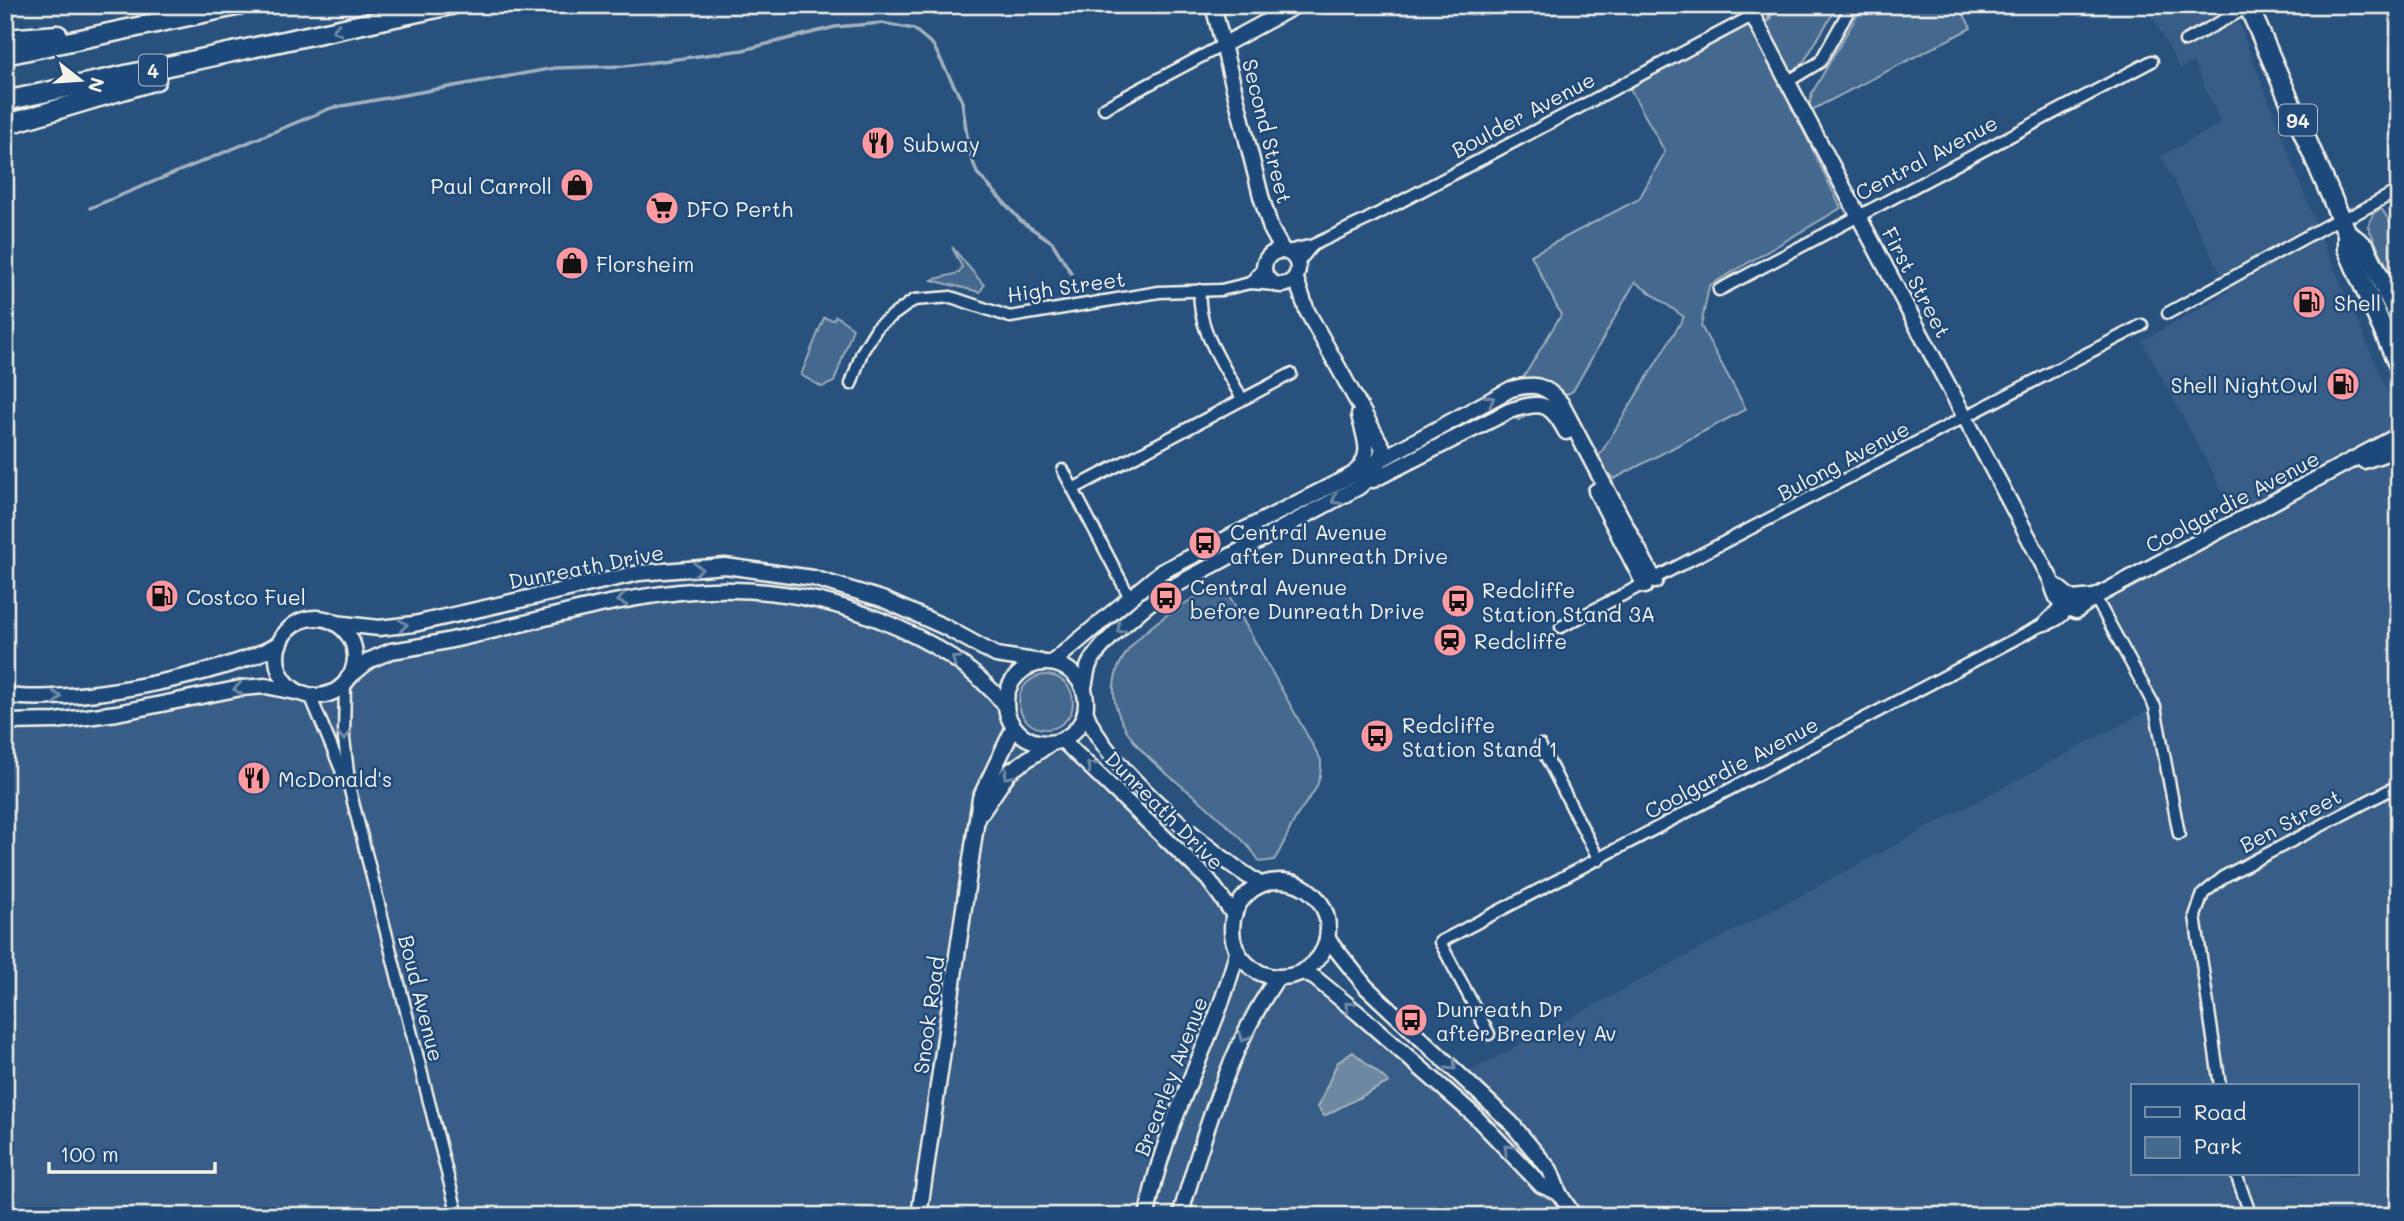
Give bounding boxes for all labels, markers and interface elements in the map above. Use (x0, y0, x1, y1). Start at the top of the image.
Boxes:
one-way arrow (331, 21, 343, 36)
north arrow (46, 46, 116, 116)
road number: 4 (139, 54, 167, 86)
street label: Second Street (1237, 56, 1299, 206)
street label: Boulder Avenue (1447, 65, 1599, 163)
text: N (83, 75, 111, 96)
road number: 94 (2279, 104, 2317, 136)
street label: Central Avenue (1850, 108, 2002, 206)
restaurant icon: Subway (859, 124, 897, 162)
place label: Subway (903, 130, 980, 157)
shop icon: Paul Carroll (558, 166, 596, 204)
place label: Paul Carroll (430, 172, 552, 199)
supermarket icon: DFO Perth (643, 189, 681, 227)
place label: DFO Perth (686, 195, 793, 222)
street label: First Street (1877, 222, 1957, 342)
shop icon: Florsheim (553, 244, 591, 282)
place label: Florsheim (596, 250, 694, 277)
street label: High Street (1005, 264, 1127, 308)
fuel station icon: Shell (2290, 283, 2328, 321)
place label: Shell (2334, 289, 2381, 316)
fuel station icon: Shell NightOwl (2324, 365, 2362, 403)
place label: Shell NightOwl (2171, 371, 2318, 398)
one-way arrow (1483, 395, 1495, 409)
street label: Bulong Avenue (1772, 414, 1914, 506)
street label: Coolgardie Avenue (2140, 444, 2324, 558)
one-way arrow (1331, 492, 1343, 505)
place label: Central Avenue after Dunreath Drive (1230, 518, 1448, 569)
bus stop icon: Central Avenue after Dunreath Drive (1186, 524, 1224, 562)
street label: Dunreath Drive (506, 538, 666, 594)
one-way arrow (693, 562, 704, 577)
place label: Central Avenue before Dunreath Drive (1190, 573, 1425, 624)
place label: Redcliffe Station Stand 3A (1482, 576, 1655, 627)
fuel station icon: Costco Fuel (143, 577, 181, 615)
bus stop icon: Central Avenue before Dunreath Drive (1147, 579, 1185, 617)
bus stop icon: Redcliffe Station Stand 3A (1439, 582, 1477, 620)
place label: Costco Fuel (186, 583, 306, 610)
one-way arrow (616, 592, 628, 607)
one-way arrow (397, 618, 409, 633)
one-way arrow (1117, 621, 1129, 633)
station icon: Redcliffe (1431, 621, 1469, 659)
place label: Redcliffe (1474, 627, 1567, 654)
one-way arrow (951, 656, 964, 668)
one-way arrow (232, 681, 243, 696)
one-way arrow (51, 690, 62, 705)
street label: Coolgardie Avenue (1639, 710, 1823, 824)
place label: Redcliffe Station Stand 1 (1402, 711, 1558, 762)
bus stop icon: Redcliffe Station Stand 1 (1358, 717, 1396, 755)
one-way arrow (337, 731, 352, 742)
street label: Dunreath Drive (1100, 745, 1230, 875)
restaurant icon: McDonald's (235, 759, 273, 797)
one-way arrow (1086, 762, 1099, 774)
place label: McDonald's (278, 765, 392, 792)
one-way arrow (1004, 767, 1016, 780)
street label: Ben Street (2235, 782, 2345, 858)
street label: Boud Avenue (393, 932, 451, 1064)
street label: Snook Road (906, 954, 950, 1076)
street label: Brearley Avenue (1127, 992, 1213, 1160)
place label: Dunreath Dr after Brearley Av (1436, 995, 1616, 1046)
one-way arrow (1345, 1001, 1357, 1014)
bus stop icon: Dunreath Dr after Brearley Av (1392, 1001, 1430, 1039)
one-way arrow (1238, 1030, 1252, 1042)
one-way arrow (1444, 1058, 1457, 1071)
legend (2131, 1084, 2358, 1176)
text: Road (2194, 1098, 2246, 1125)
scale bar (49, 1130, 215, 1174)
text: Park (2194, 1132, 2242, 1159)
text: 100 m (60, 1140, 119, 1167)
one-way arrow (1504, 1145, 1516, 1157)

